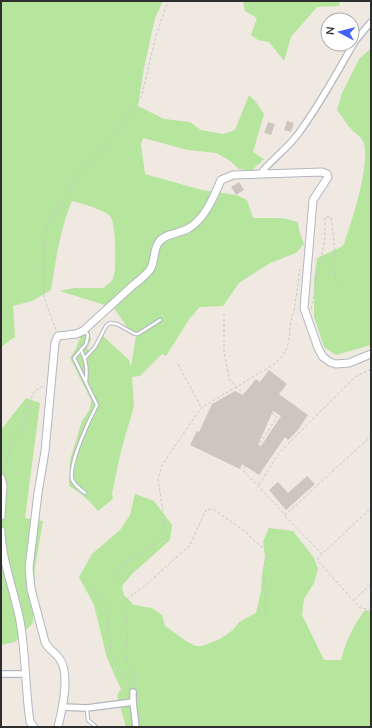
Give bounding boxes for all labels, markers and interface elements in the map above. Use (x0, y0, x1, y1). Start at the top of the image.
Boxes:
north arrow (320, 12, 360, 52)
text: N (323, 26, 339, 36)

